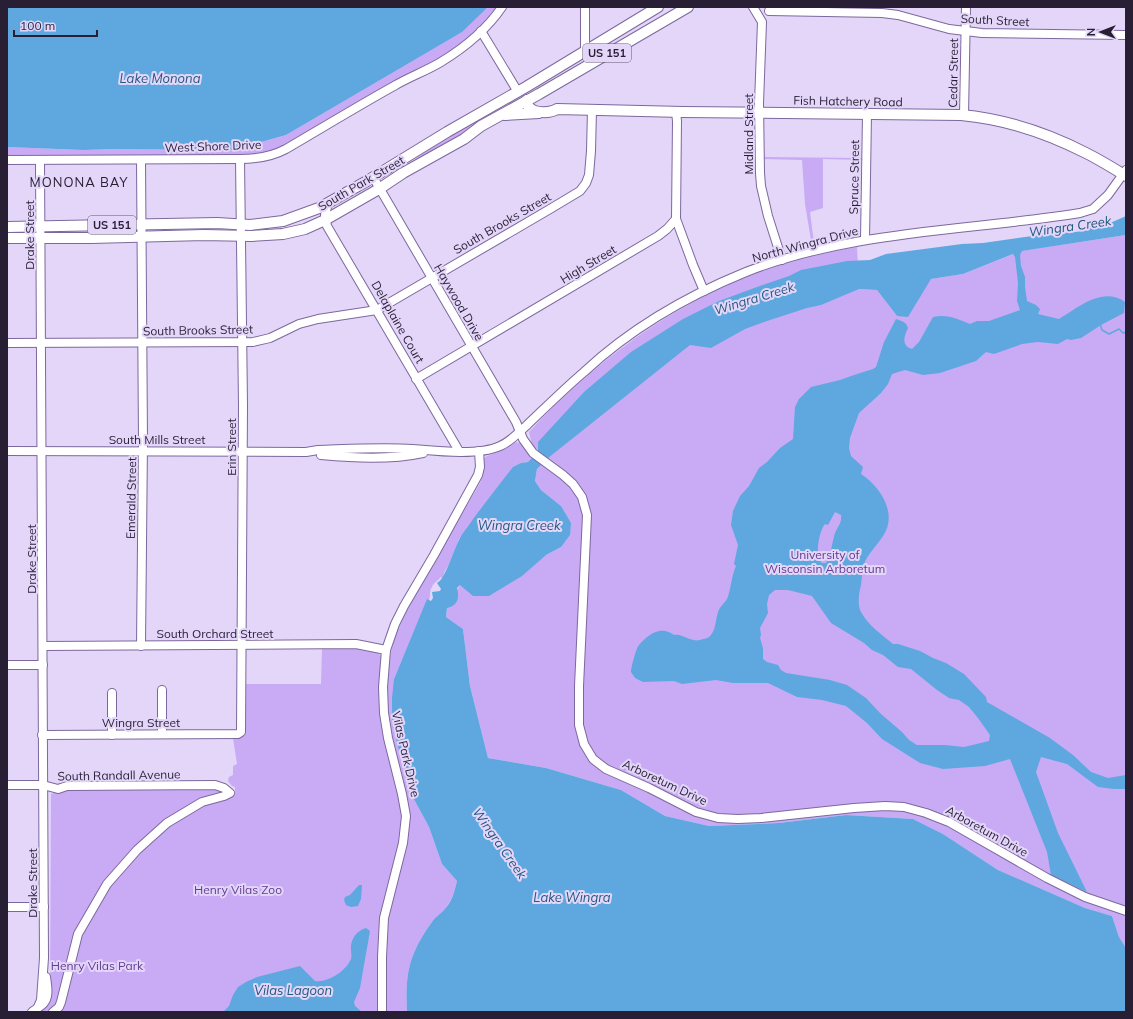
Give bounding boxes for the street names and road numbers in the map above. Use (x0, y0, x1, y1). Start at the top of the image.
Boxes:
street label: South Street (960, 11, 1030, 29)
street label: Cedar Street (945, 38, 961, 108)
road number: US 151 (583, 44, 631, 62)
street label: Fish Hatchery Road (793, 93, 903, 109)
street label: Midland Street (741, 94, 756, 174)
street label: West Shore Drive (164, 137, 262, 155)
street label: Spruce Street (846, 140, 862, 214)
street label: South Park Street (315, 152, 407, 214)
street label: South Brooks Street (451, 189, 553, 257)
street label: Drake Street (22, 200, 37, 270)
road number: US 151 (88, 216, 136, 234)
street label: North Wingra Drive (750, 223, 860, 265)
street label: High Street (557, 241, 619, 287)
street label: Haywood Drive (431, 261, 487, 343)
street label: Delaplaine Court (368, 278, 428, 366)
street label: South Brooks Street (143, 322, 253, 338)
street label: Erin Street (224, 418, 239, 476)
street label: South Mills Street (109, 432, 205, 447)
street label: Emerald Street (123, 457, 139, 539)
street label: Drake Street (24, 524, 39, 594)
street label: South Orchard Street (156, 626, 274, 641)
street label: Vilas Park Drive (389, 710, 423, 798)
street label: Wingra Street (102, 715, 180, 730)
street label: Arboretum Drive (620, 756, 710, 808)
street label: South Randall Avenue (57, 766, 181, 784)
street label: Arboretum Drive (943, 802, 1031, 860)
street label: Drake Street (25, 848, 40, 918)

